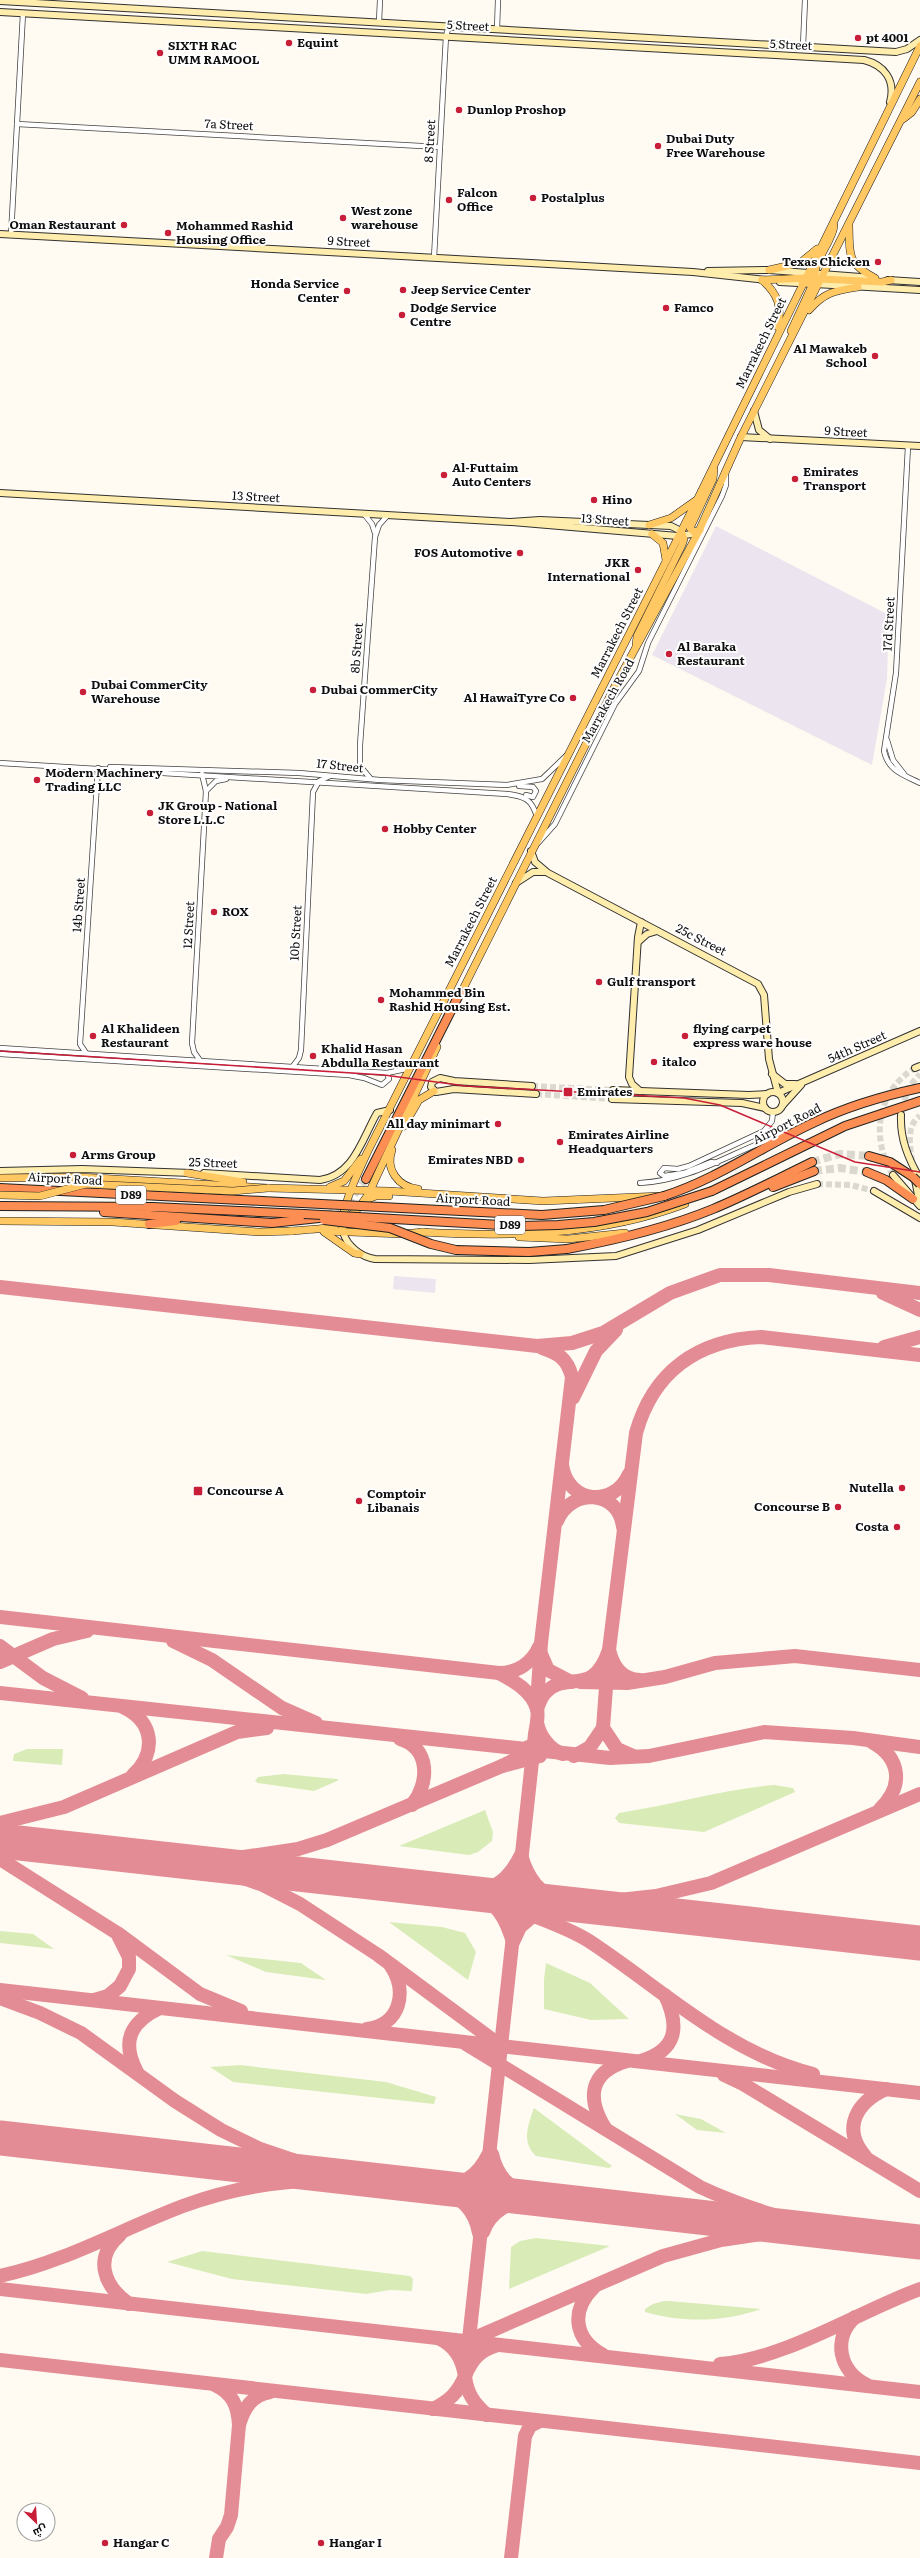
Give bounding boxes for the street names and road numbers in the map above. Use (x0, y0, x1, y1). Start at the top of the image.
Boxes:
street label: 5 Street (446, 15, 490, 35)
street label: 5 Street (769, 34, 813, 54)
street label: 7a Street (204, 114, 254, 134)
street label: 8 Street (419, 119, 439, 163)
street label: 9 Street (327, 231, 371, 251)
street label: Marrakech Street (730, 294, 790, 391)
street label: 9 Street (824, 421, 868, 441)
street label: 13 Street (232, 486, 281, 506)
street label: 13 Street (580, 508, 630, 530)
street label: Marrakech Street (585, 584, 647, 681)
street label: 17d Street (878, 596, 898, 652)
street label: 8b Street (345, 622, 367, 674)
street label: Marrakech Road (576, 654, 638, 746)
street label: 17 Street (316, 754, 365, 776)
street label: Marrakech Street (439, 873, 501, 970)
street label: 14b Street (67, 877, 89, 933)
street label: 12 Street (178, 901, 198, 949)
street label: 10b Street (285, 904, 305, 961)
street label: 25c Street (673, 919, 730, 960)
street label: 54th Street (825, 1025, 889, 1067)
street label: Airport Road (749, 1098, 825, 1148)
street label: 25 Street (188, 1152, 238, 1172)
street label: Airport Road (27, 1167, 104, 1189)
road number: D89 (116, 1186, 146, 1204)
street label: Airport Road (435, 1188, 512, 1210)
road number: D89 (495, 1216, 525, 1234)

